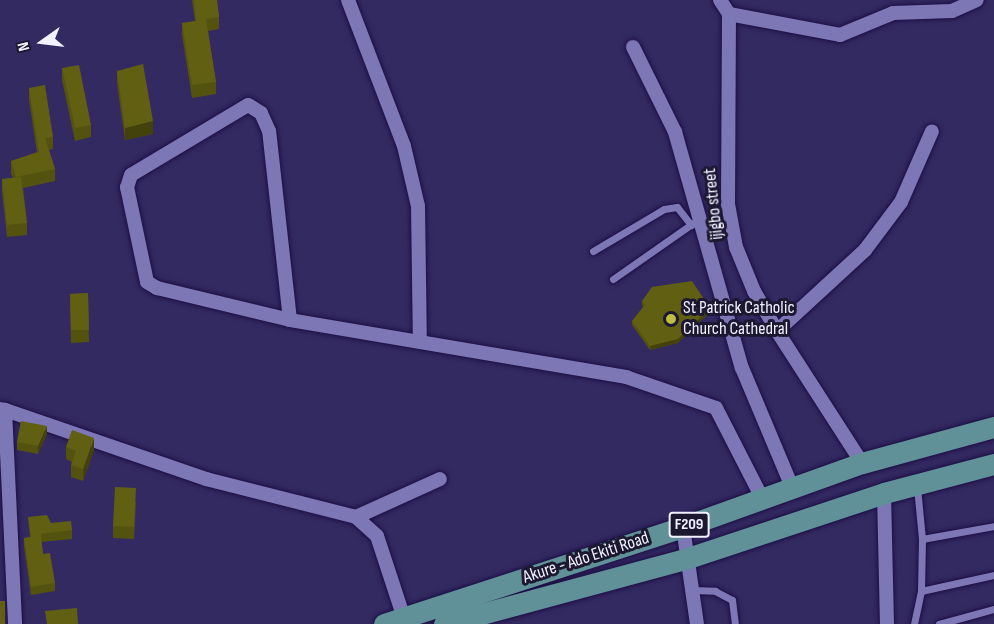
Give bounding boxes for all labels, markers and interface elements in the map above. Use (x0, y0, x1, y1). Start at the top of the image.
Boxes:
north arrow (12, 12, 72, 72)
text: N (14, 40, 34, 53)
street label: ijigbo street (700, 167, 728, 241)
place label: St Patrick Catholic Church Cathedral (683, 298, 795, 340)
marker: St Patrick Catholic Church Cathedral (664, 312, 678, 326)
road number: F209 (668, 512, 710, 538)
street label: Akure - Ado Ekiti Road (520, 527, 652, 589)

